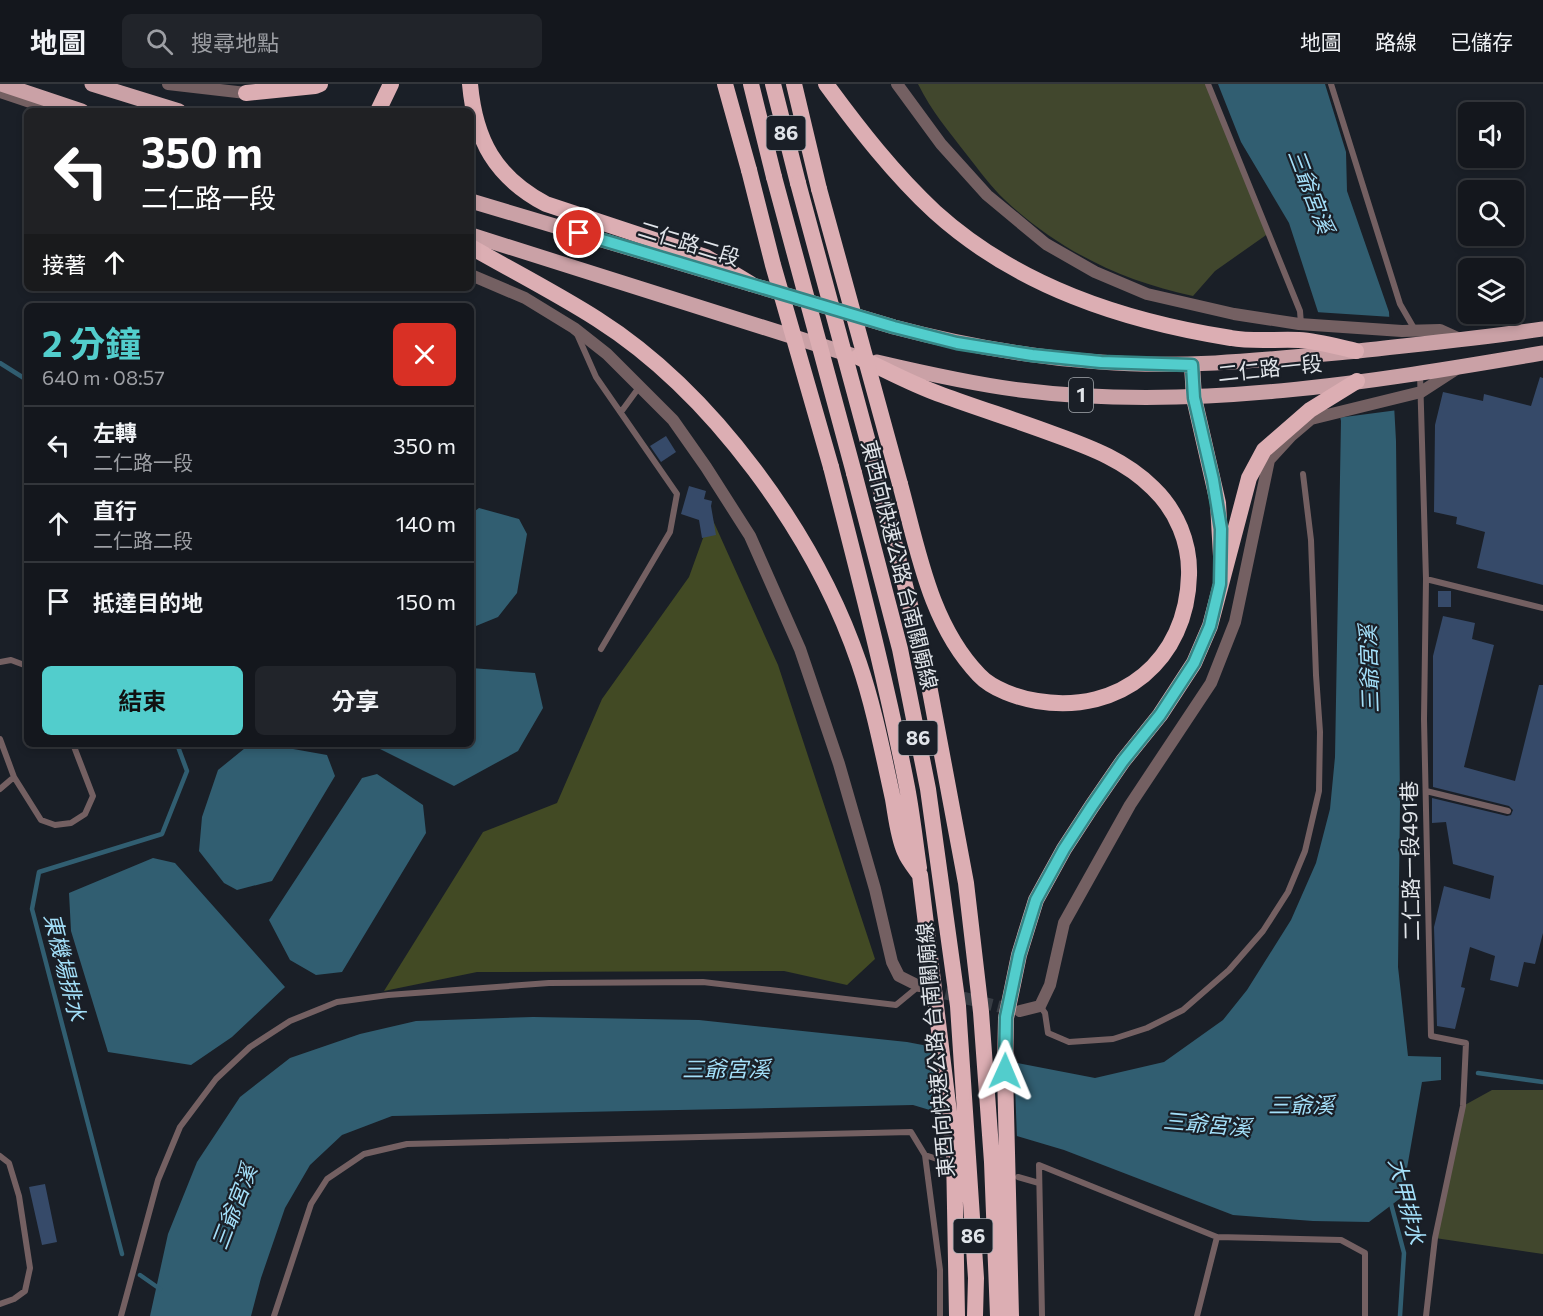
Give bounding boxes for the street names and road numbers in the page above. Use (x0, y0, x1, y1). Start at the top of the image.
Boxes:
road number: 86 (766, 116, 806, 150)
street label: 二仁路二段 (636, 215, 743, 270)
street label: 二仁路一段 (1216, 350, 1323, 385)
road number: 1 (1069, 378, 1093, 412)
street label: 東西向快速公路 台南關廟線 (857, 437, 944, 692)
road number: 86 (898, 721, 938, 755)
street label: 二仁路一段491巷 (1396, 781, 1423, 941)
street label: 東西向快速公路 台南關廟線 (911, 922, 958, 1179)
road number: 86 (954, 1219, 992, 1253)

